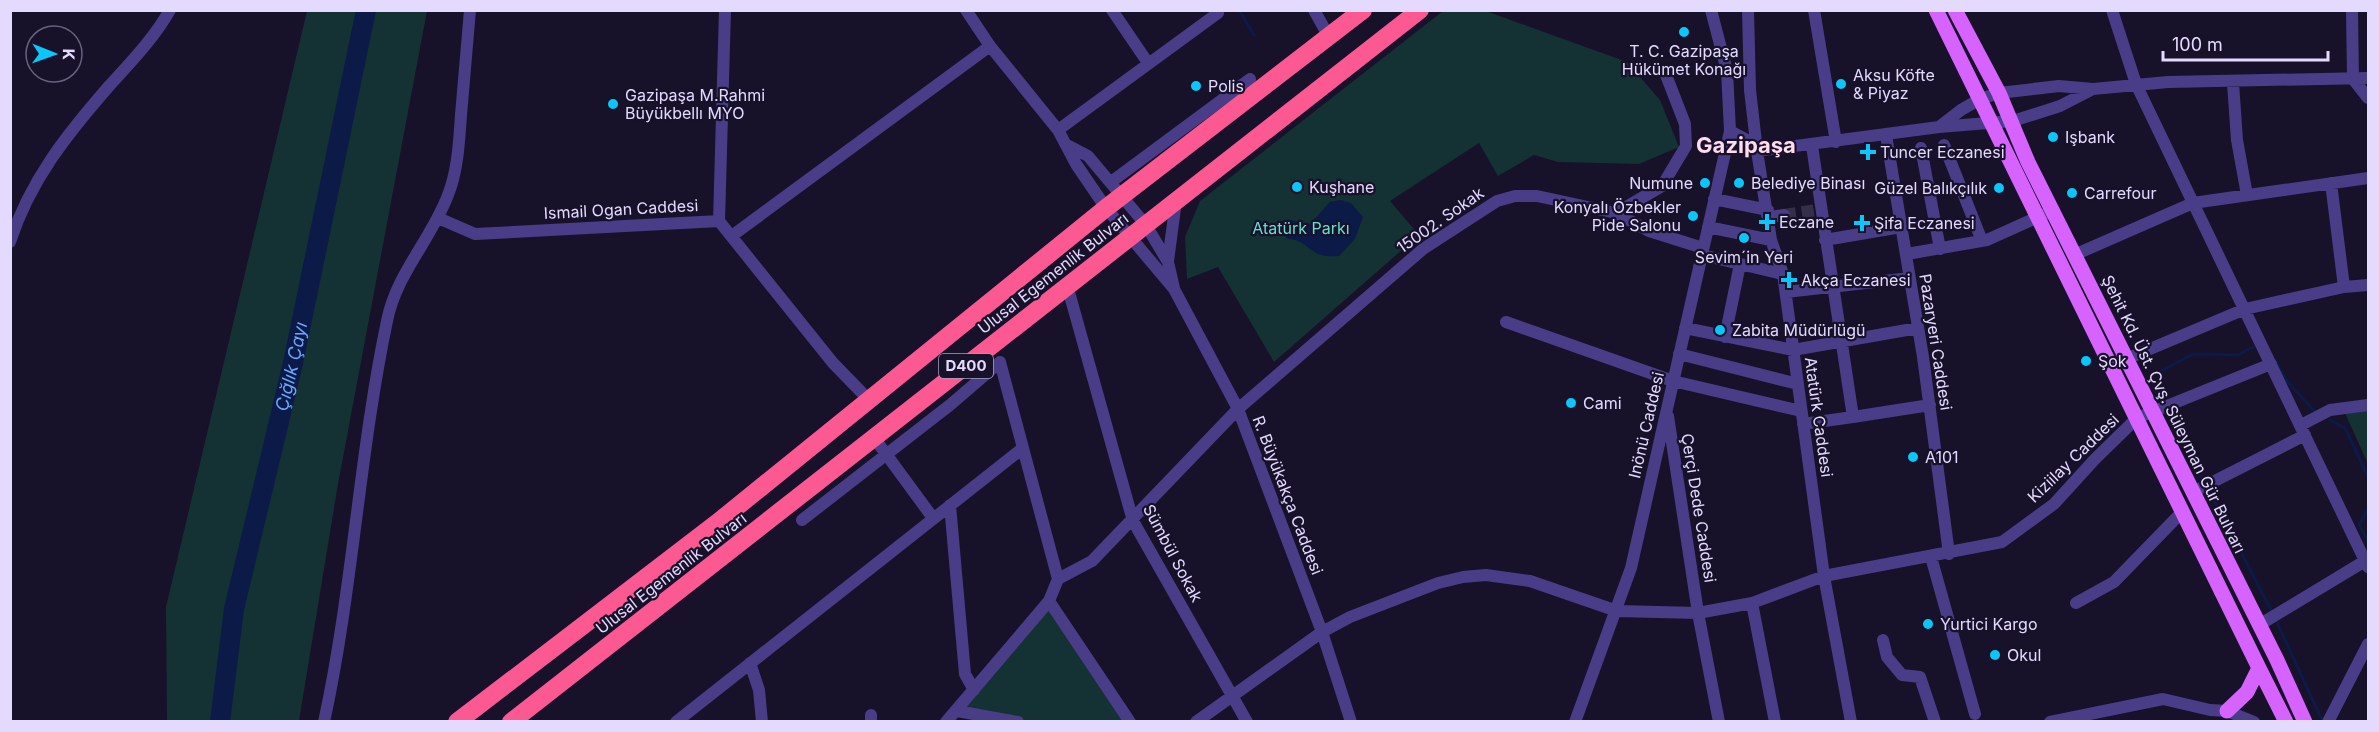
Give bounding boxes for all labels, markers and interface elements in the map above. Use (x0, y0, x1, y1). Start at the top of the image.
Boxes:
north arrow (24, 24, 84, 84)
scale bar (2163, 24, 2328, 62)
marker: T. C. Gazipaşa Hükümet Konağı (1677, 25, 1691, 39)
text: 100 m (2172, 34, 2223, 55)
place label: T. C. Gazipaşa Hükümet Konağı (1622, 41, 1746, 79)
text: K (59, 48, 79, 61)
place label: Aksu Köfte & Piyaz (1853, 65, 1935, 103)
place label: Polis (1208, 76, 1244, 96)
marker: Aksu Köfte & Piyaz (1834, 77, 1848, 91)
marker: Polis (1189, 79, 1203, 93)
place label: Gazipaşa M.Rahmi Büyükbellı MYO (625, 85, 765, 123)
marker: Gazipaşa M.Rahmi Büyükbellı MYO (606, 97, 620, 111)
place label: Işbank (2065, 127, 2115, 147)
marker: Işbank (2046, 130, 2060, 144)
district label: Gazipaşa (1696, 132, 1796, 158)
place label: Tuncer Eczanesi (1880, 142, 2005, 162)
marker: Tuncer Eczanesi (1861, 145, 1875, 159)
place label: Numune (1629, 173, 1693, 193)
place label: Belediye Binası (1751, 173, 1865, 193)
marker: Numune (1698, 176, 1712, 190)
marker: Belediye Binası (1732, 176, 1746, 190)
place label: Kuşhane (1309, 177, 1374, 197)
place label: Güzel Balıkçılık (1874, 178, 1987, 198)
marker: Kuşhane (1290, 180, 1304, 194)
marker: Güzel Balıkçılık (1992, 181, 2006, 195)
street label: 15002. Sokak (1393, 183, 1488, 257)
place label: Carrefour (2084, 183, 2157, 203)
marker: Carrefour (2065, 186, 2079, 200)
street label: Ismail Ogan Caddesi (543, 195, 699, 223)
place label: Konyalı Özbekler Pide Salonu (1554, 197, 1681, 235)
street label: Ulusal Egemenlik Bulvarı (974, 208, 1132, 338)
marker: Konyalı Özbekler Pide Salonu (1686, 209, 1700, 223)
place label: Eczane (1779, 212, 1834, 232)
place label: Şifa Eczanesi (1874, 213, 1975, 233)
marker: Eczane (1760, 215, 1774, 229)
marker: Şifa Eczanesi (1855, 216, 1869, 230)
park label: Atatürk Parkı (1252, 218, 1350, 238)
marker: Sevim´in Yeri (1737, 231, 1751, 245)
place label: Sevim´in Yeri (1695, 247, 1793, 267)
place label: Akça Eczanesi (1801, 270, 1911, 290)
street label: Pazaryeri Caddesi (1915, 272, 1957, 412)
street label: Şehit Kd. Üst. Çvş. Süleyman Gür Bulvarı (2098, 272, 2250, 556)
marker: Akça Eczanesi (1782, 273, 1796, 287)
water label: Çığlık Çayı (271, 320, 311, 413)
place label: Zabita Müdürlügü (1732, 320, 1866, 340)
marker: Zabita Müdürlügü (1713, 323, 1727, 337)
place label: Şok (2098, 351, 2127, 371)
road number: D400 (939, 354, 993, 378)
marker: Şok (2079, 354, 2093, 368)
street label: Atatürk Caddesi (1801, 356, 1837, 478)
street label: Inönü Caddesi (1624, 370, 1668, 480)
place label: Cami (1583, 393, 1622, 413)
marker: Cami (1564, 396, 1578, 410)
street label: Kiziilay Caddesi (2023, 409, 2123, 507)
street label: R. Büyükakça Caddesi (1248, 413, 1328, 577)
street label: Çerçi Dede Caddesi (1677, 432, 1721, 584)
place label: A101 (1925, 447, 1959, 467)
marker: A101 (1906, 450, 1920, 464)
street label: Sümbül Sokak (1139, 501, 1207, 605)
street label: Ulusal Egemenlik Bulvarı (592, 508, 750, 638)
place label: Yurtici Kargo (1940, 614, 2037, 634)
marker: Yurtici Kargo (1921, 617, 1935, 631)
place label: Okul (2007, 645, 2041, 665)
marker: Okul (1988, 648, 2002, 662)

